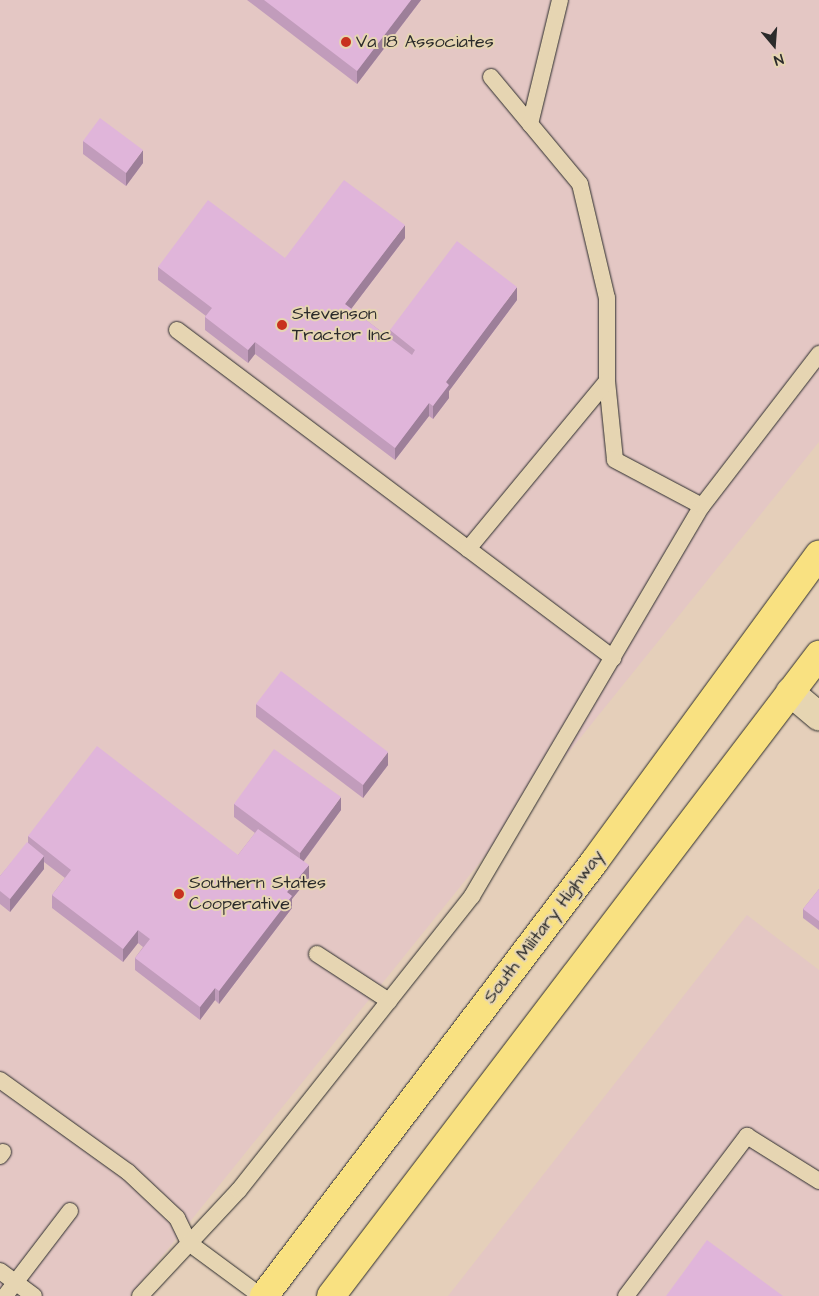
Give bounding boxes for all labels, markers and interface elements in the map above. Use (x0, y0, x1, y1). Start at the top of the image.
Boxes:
north arrow (749, 20, 799, 70)
place label: Va 18 Associates (356, 31, 494, 53)
marker: Va 18 Associates (340, 36, 352, 48)
text: N (771, 48, 786, 70)
place label: Stevenson Tractor Inc (292, 304, 391, 346)
marker: Stevenson Tractor Inc (276, 319, 288, 331)
street label: South Military Highway (479, 846, 609, 1008)
place label: Southern States Cooperative (189, 873, 326, 916)
marker: Southern States Cooperative (173, 888, 185, 900)

